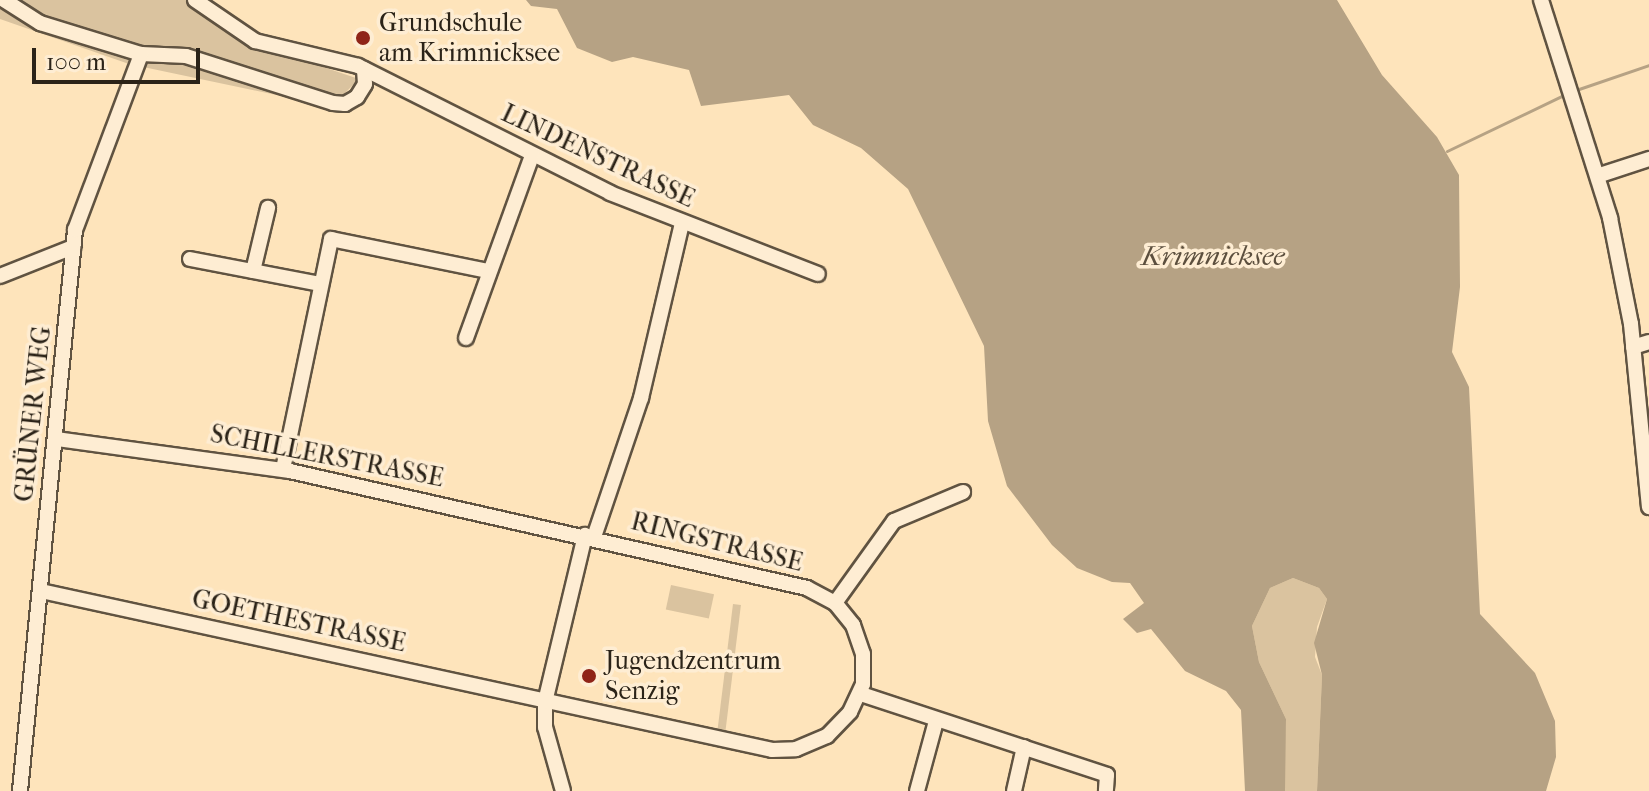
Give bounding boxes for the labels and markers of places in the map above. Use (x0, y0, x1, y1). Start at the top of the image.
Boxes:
place label: Grundschule am Krimnicksee (379, 7, 560, 68)
marker: Grundschule am Krimnicksee (354, 29, 372, 47)
place label: Jugendzentrum Senzig (605, 645, 781, 706)
marker: Jugendzentrum Senzig (580, 667, 598, 685)

